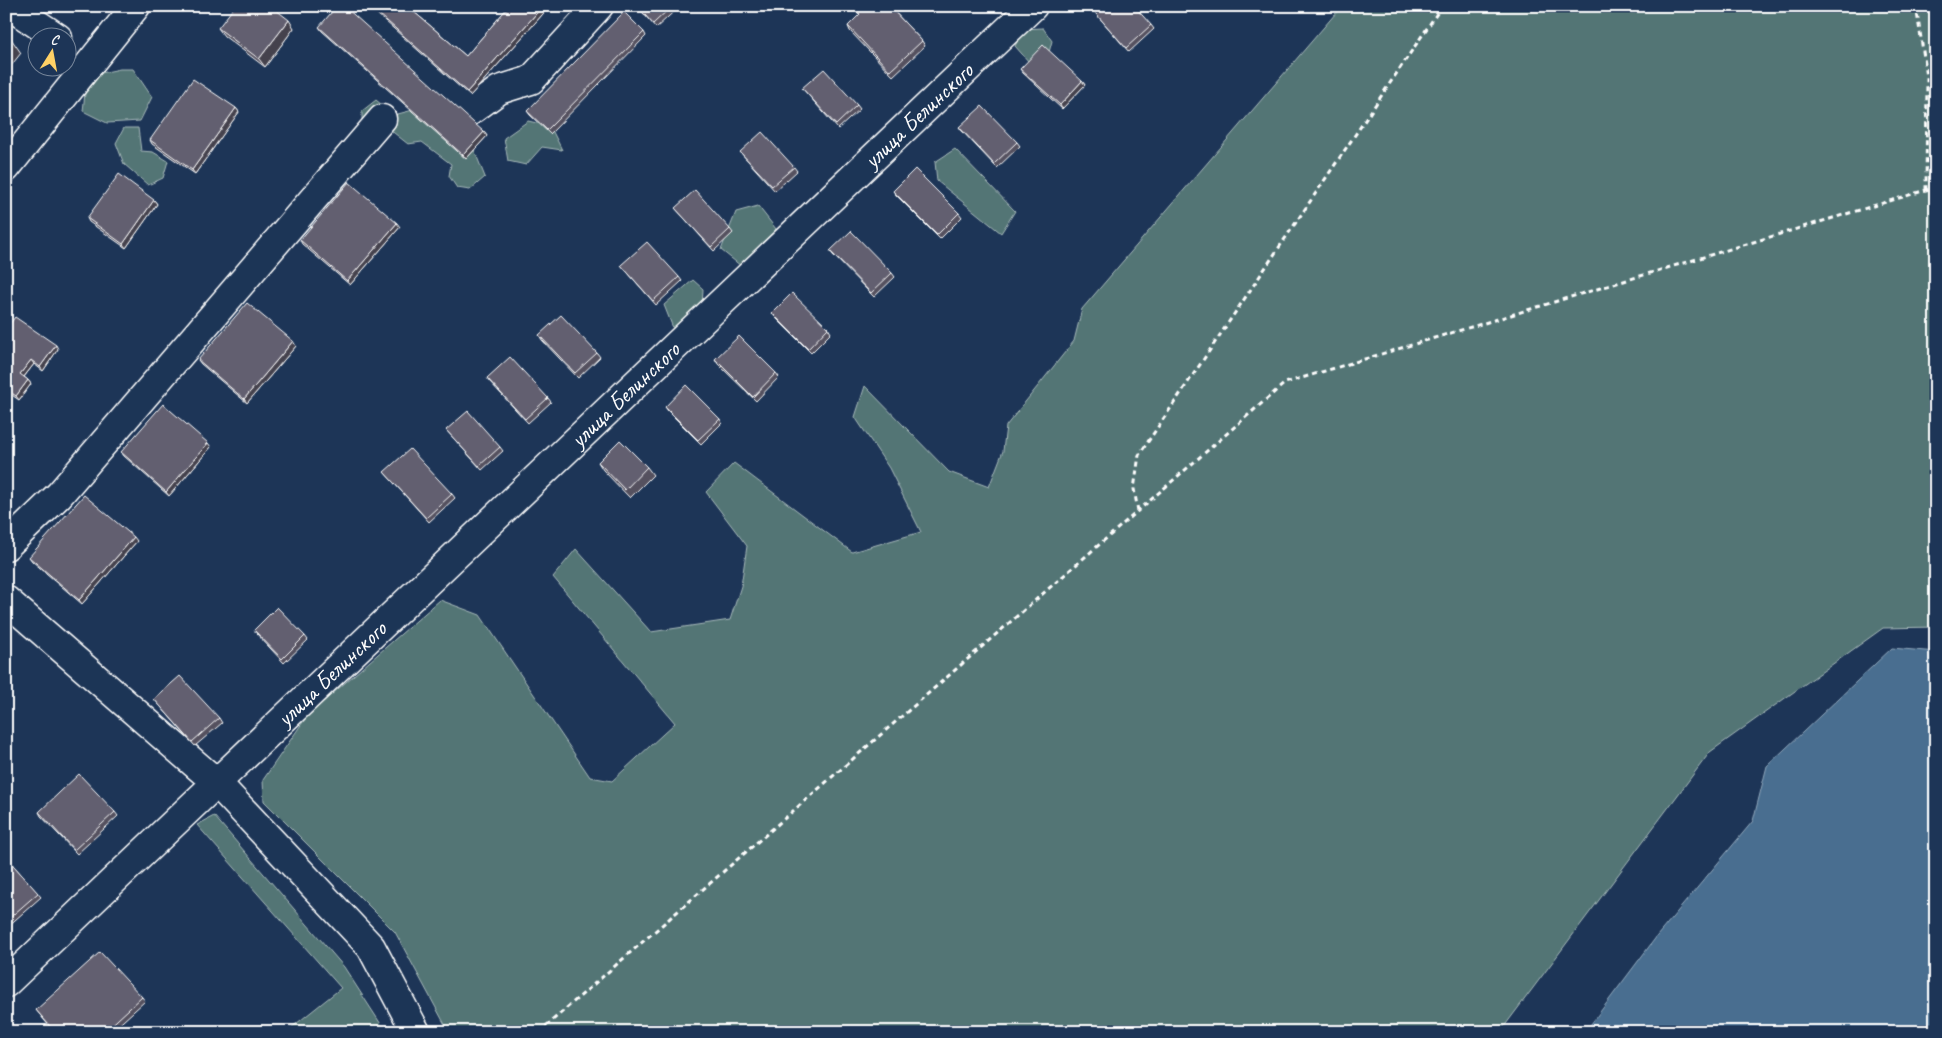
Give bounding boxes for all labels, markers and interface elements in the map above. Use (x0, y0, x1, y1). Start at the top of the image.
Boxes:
north arrow (28, 28, 78, 78)
text: С (49, 31, 61, 49)
street label: улица Белинского (855, 55, 981, 176)
street label: улица Белинского (562, 334, 687, 455)
street label: улица Белинского (269, 613, 394, 734)

